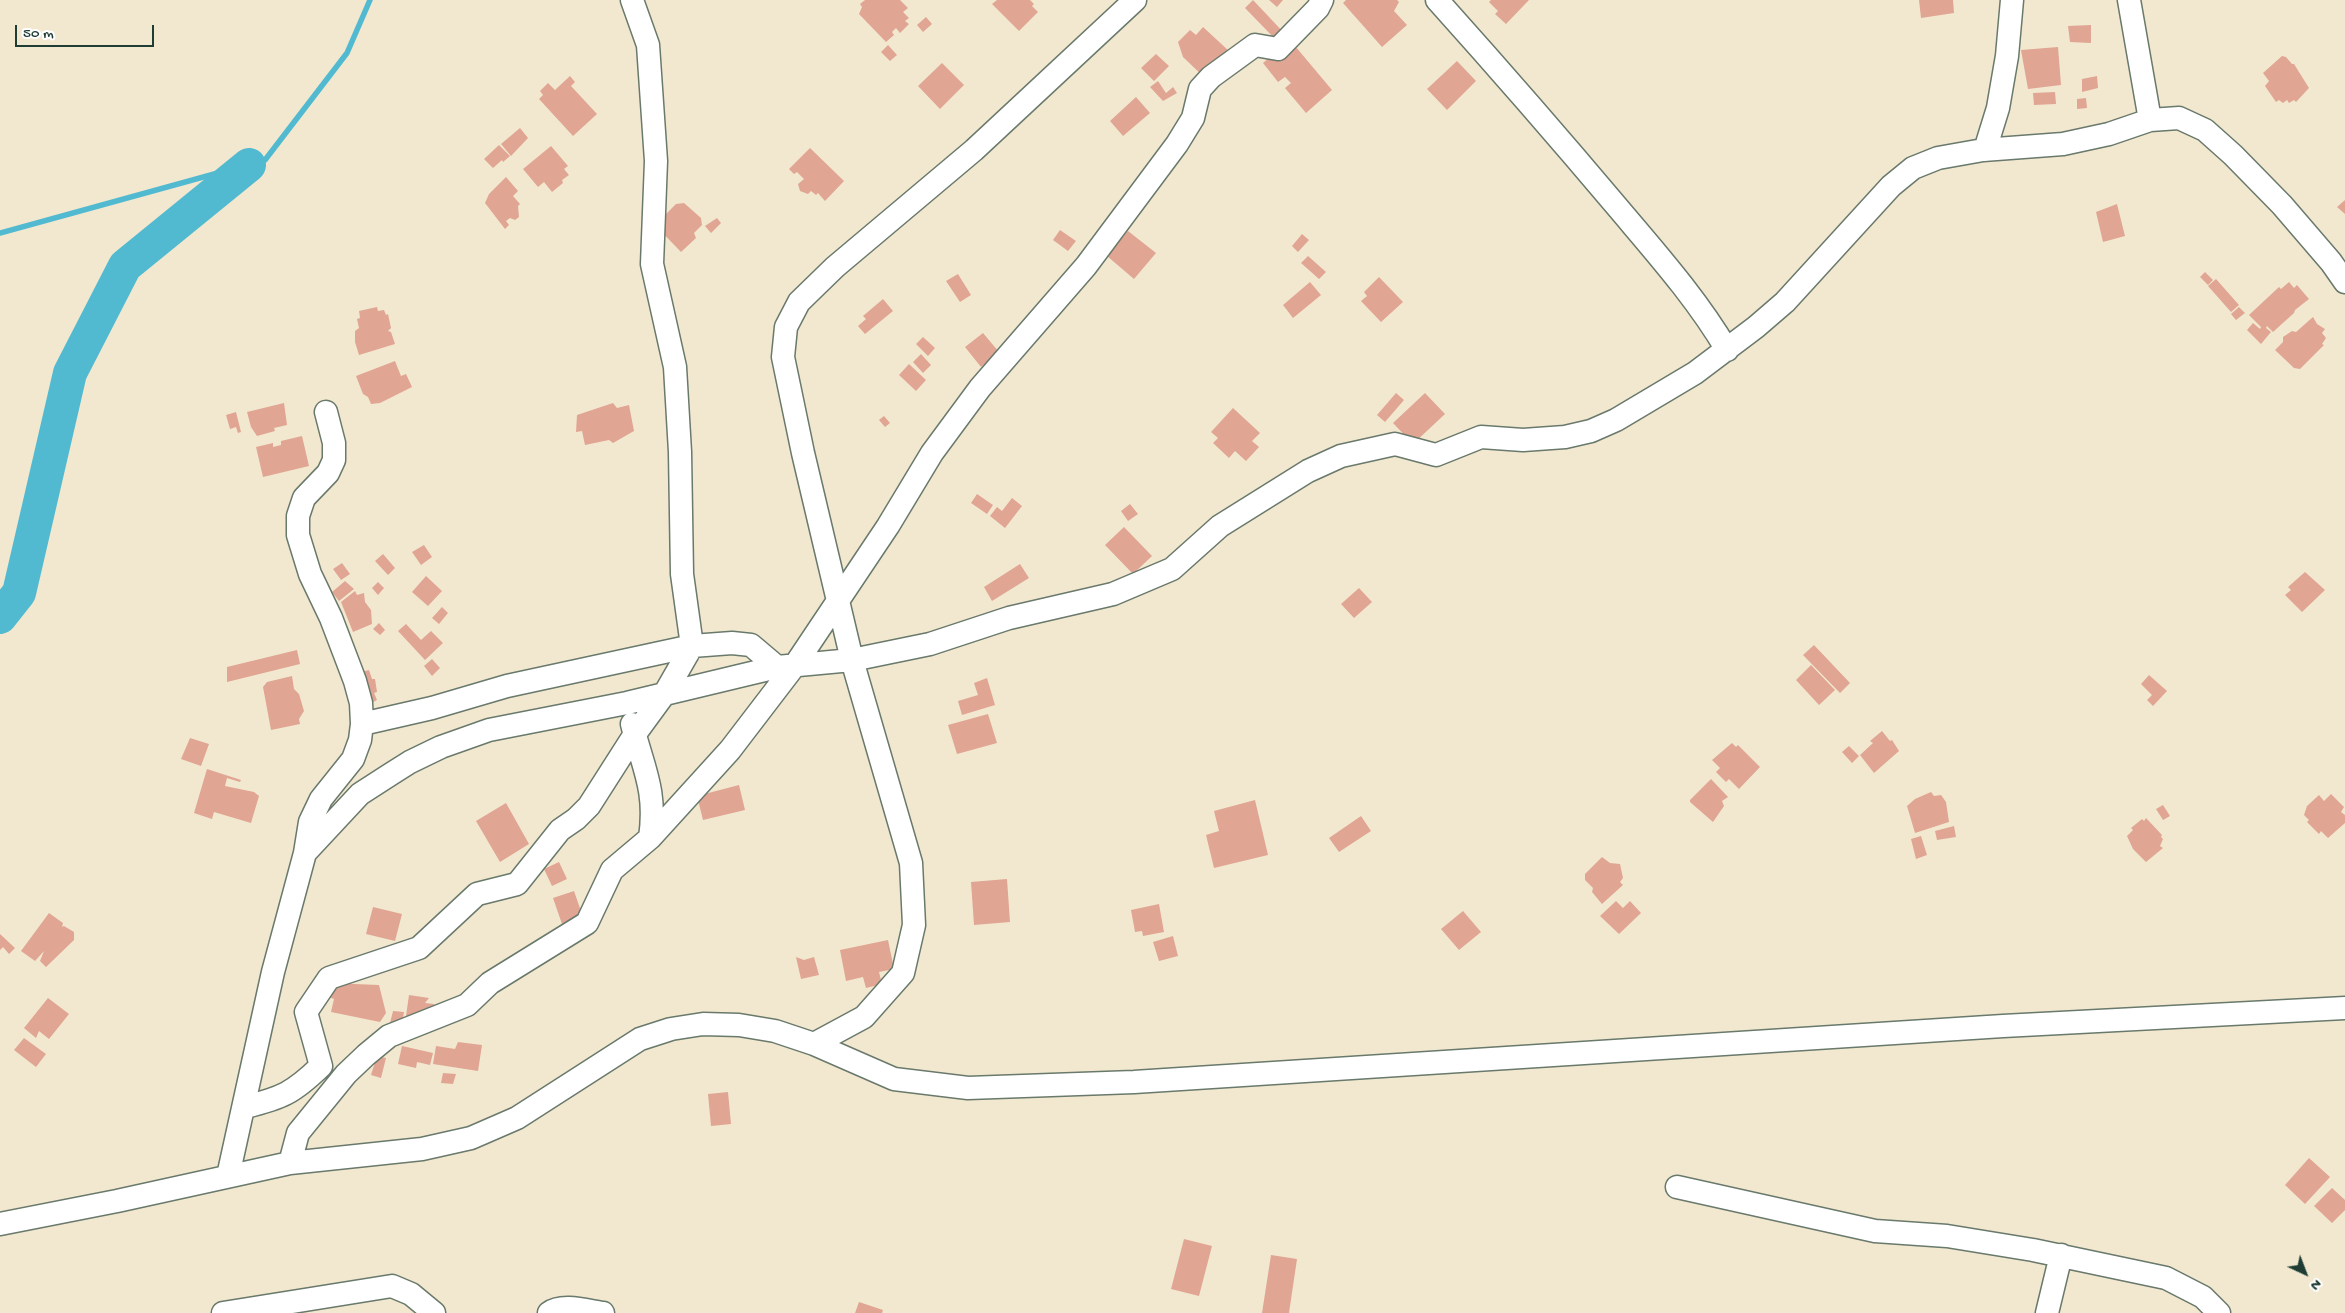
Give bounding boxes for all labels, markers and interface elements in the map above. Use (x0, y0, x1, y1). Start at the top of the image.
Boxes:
scale bar (18, 15, 156, 47)
text: 50 m (23, 25, 54, 43)
north arrow (2280, 1248, 2330, 1298)
text: N (2306, 1275, 2325, 1294)

